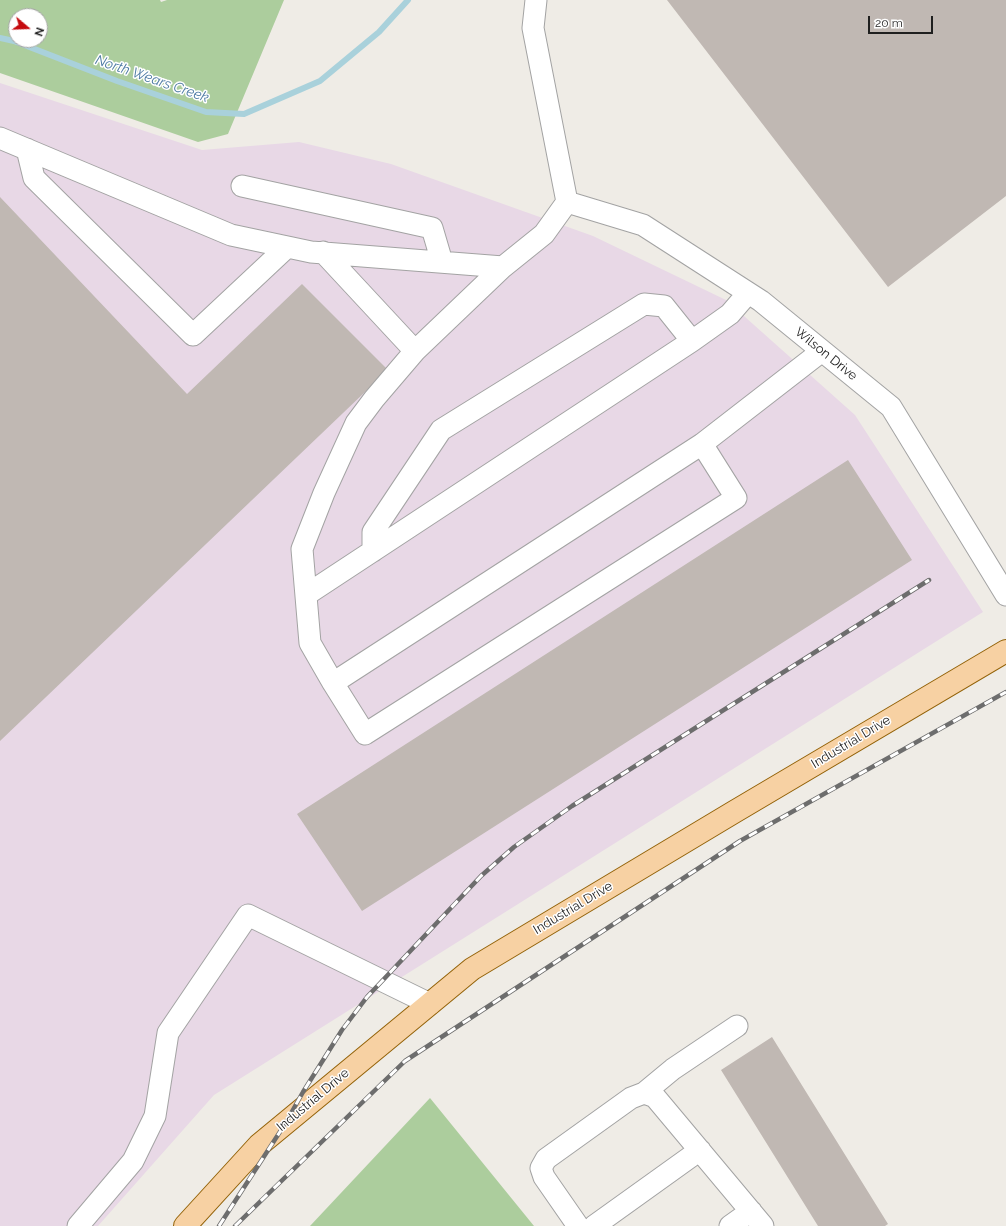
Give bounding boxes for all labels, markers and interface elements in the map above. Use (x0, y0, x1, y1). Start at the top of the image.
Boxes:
north arrow (8, 8, 48, 48)
scale bar (870, 8, 935, 34)
text: 20 m (875, 16, 903, 30)
text: N (31, 26, 46, 38)
water label: North Wears Creek (93, 52, 211, 106)
street label: Wilson Drive (792, 324, 860, 384)
street label: Industrial Drive (809, 712, 893, 772)
street label: Industrial Drive (531, 878, 615, 938)
street label: Industrial Drive (274, 1065, 352, 1135)

